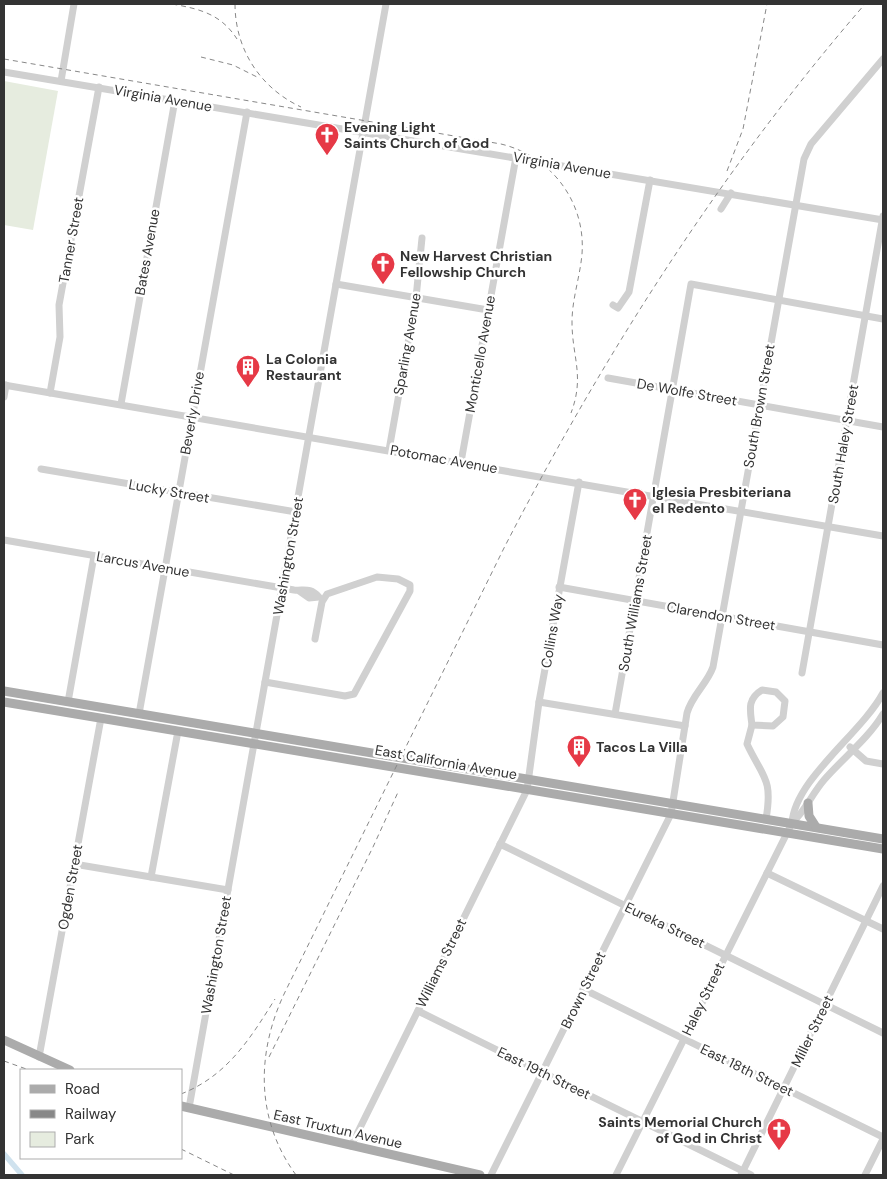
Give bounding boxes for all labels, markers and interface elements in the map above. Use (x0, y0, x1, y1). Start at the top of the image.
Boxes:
street label: Virginia Avenue (113, 81, 213, 115)
place label: Evening Light Saints Church of God (344, 118, 489, 152)
church icon: Evening Light Saints Church of God (314, 122, 340, 156)
street label: Virginia Avenue (512, 148, 612, 182)
street label: Tanner Street (55, 196, 87, 284)
street label: Bates Avenue (131, 207, 163, 297)
place label: New Harvest Christian Fellowship Church (400, 247, 552, 281)
church icon: New Harvest Christian Fellowship Church (370, 251, 396, 285)
street label: Sparling Avenue (389, 292, 425, 396)
street label: Monticello Avenue (461, 294, 499, 414)
street label: South Brown Street (739, 343, 779, 469)
place label: La Colonia Restaurant (266, 350, 342, 384)
building icon: La Colonia Restaurant (235, 354, 261, 388)
street label: Beverly Drive (176, 370, 208, 456)
street label: De Wolfe Street (636, 374, 738, 410)
street label: South Haley Street (824, 383, 862, 505)
street label: Potomac Avenue (389, 441, 499, 477)
street label: Lucky Street (127, 475, 211, 507)
place label: Iglesia Presbiteriana el Redento (652, 483, 791, 517)
church icon: Iglesia Presbiteriana el Redento (622, 487, 648, 521)
street label: Washington Street (269, 495, 307, 617)
street label: South Williams Street (614, 533, 656, 673)
street label: Larcus Avenue (95, 547, 191, 581)
street label: Collins Way (537, 592, 567, 669)
street label: Clarendon Street (665, 598, 777, 634)
building icon: Tacos La Villa (566, 734, 592, 768)
place label: Tacos La Villa (596, 738, 688, 756)
street label: East California Avenue (374, 741, 518, 783)
street label: Ogden Street (54, 843, 86, 931)
street label: Washington Street (197, 894, 235, 1016)
street label: Eureka Street (622, 898, 708, 952)
street label: Williams Street (412, 915, 470, 1011)
street label: Brown Street (557, 949, 609, 1031)
street label: Haley Street (678, 959, 728, 1039)
street label: Miller Street (787, 992, 837, 1070)
street label: East 18th Street (698, 1040, 796, 1100)
street label: East 19th Street (494, 1043, 594, 1103)
legend (20, 1069, 182, 1159)
text: Road (65, 1079, 100, 1099)
text: Railway (65, 1104, 117, 1124)
street label: East Truxtun Avenue (272, 1105, 404, 1153)
place label: Saints Memorial Church of God in Christ (598, 1113, 762, 1147)
church icon: Saints Memorial Church of God in Christ (766, 1117, 792, 1151)
text: Park (65, 1129, 95, 1149)

